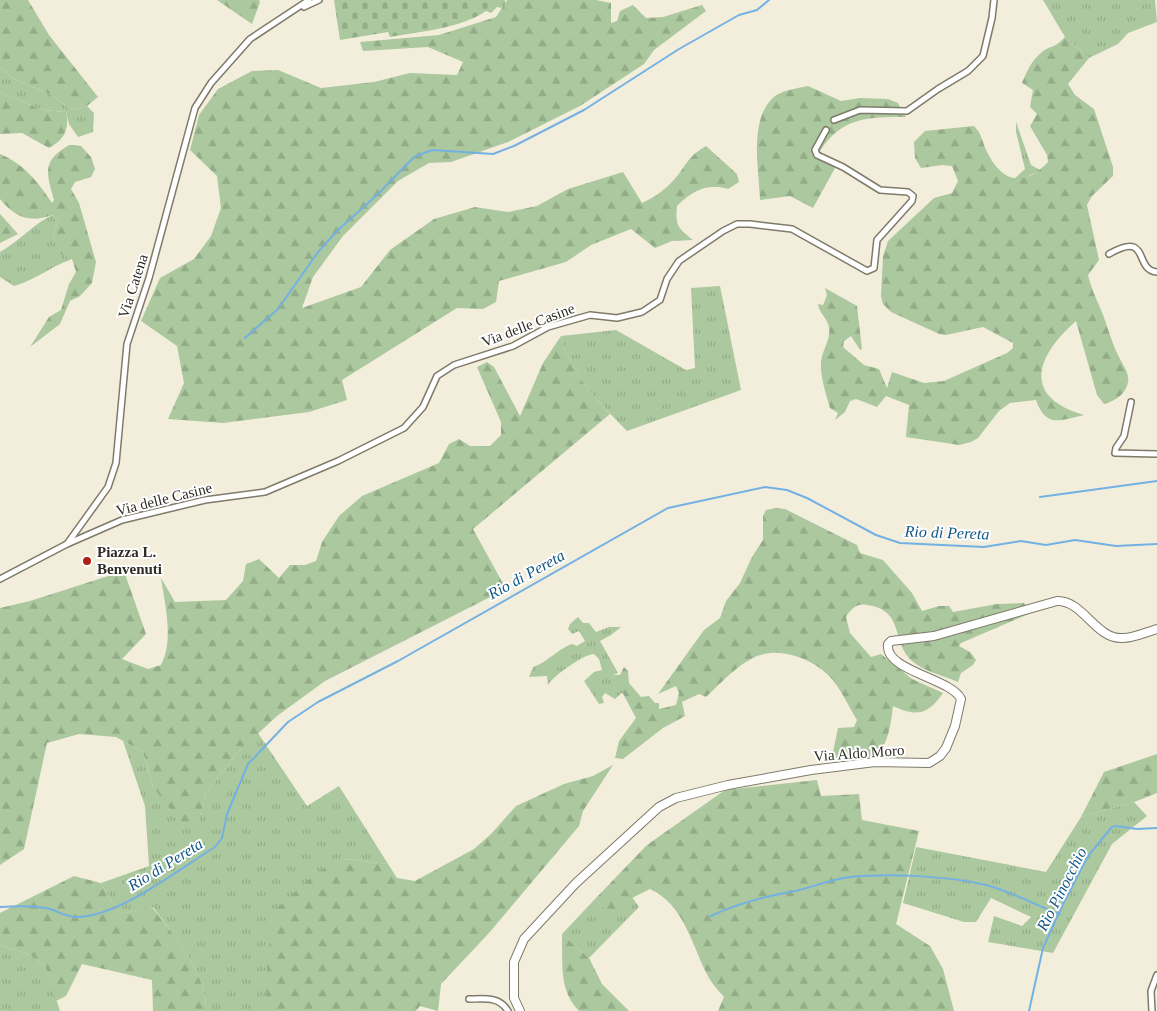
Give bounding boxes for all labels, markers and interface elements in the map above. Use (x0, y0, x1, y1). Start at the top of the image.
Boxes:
street label: Via Catena (115, 252, 151, 320)
street label: Via delle Casine (479, 300, 577, 350)
street label: Via delle Casine (114, 479, 214, 519)
water label: Rio di Pereta (903, 522, 990, 542)
place label: Piazza L. Benvenuti (97, 544, 162, 577)
water label: Rio di Pereta (484, 546, 567, 603)
marker: Piazza L. Benvenuti (81, 555, 93, 567)
street label: Via Aldo Moro (813, 742, 905, 764)
water label: Rio di Pereta (124, 835, 206, 895)
water label: Rio Pinocchio (1033, 845, 1090, 935)

